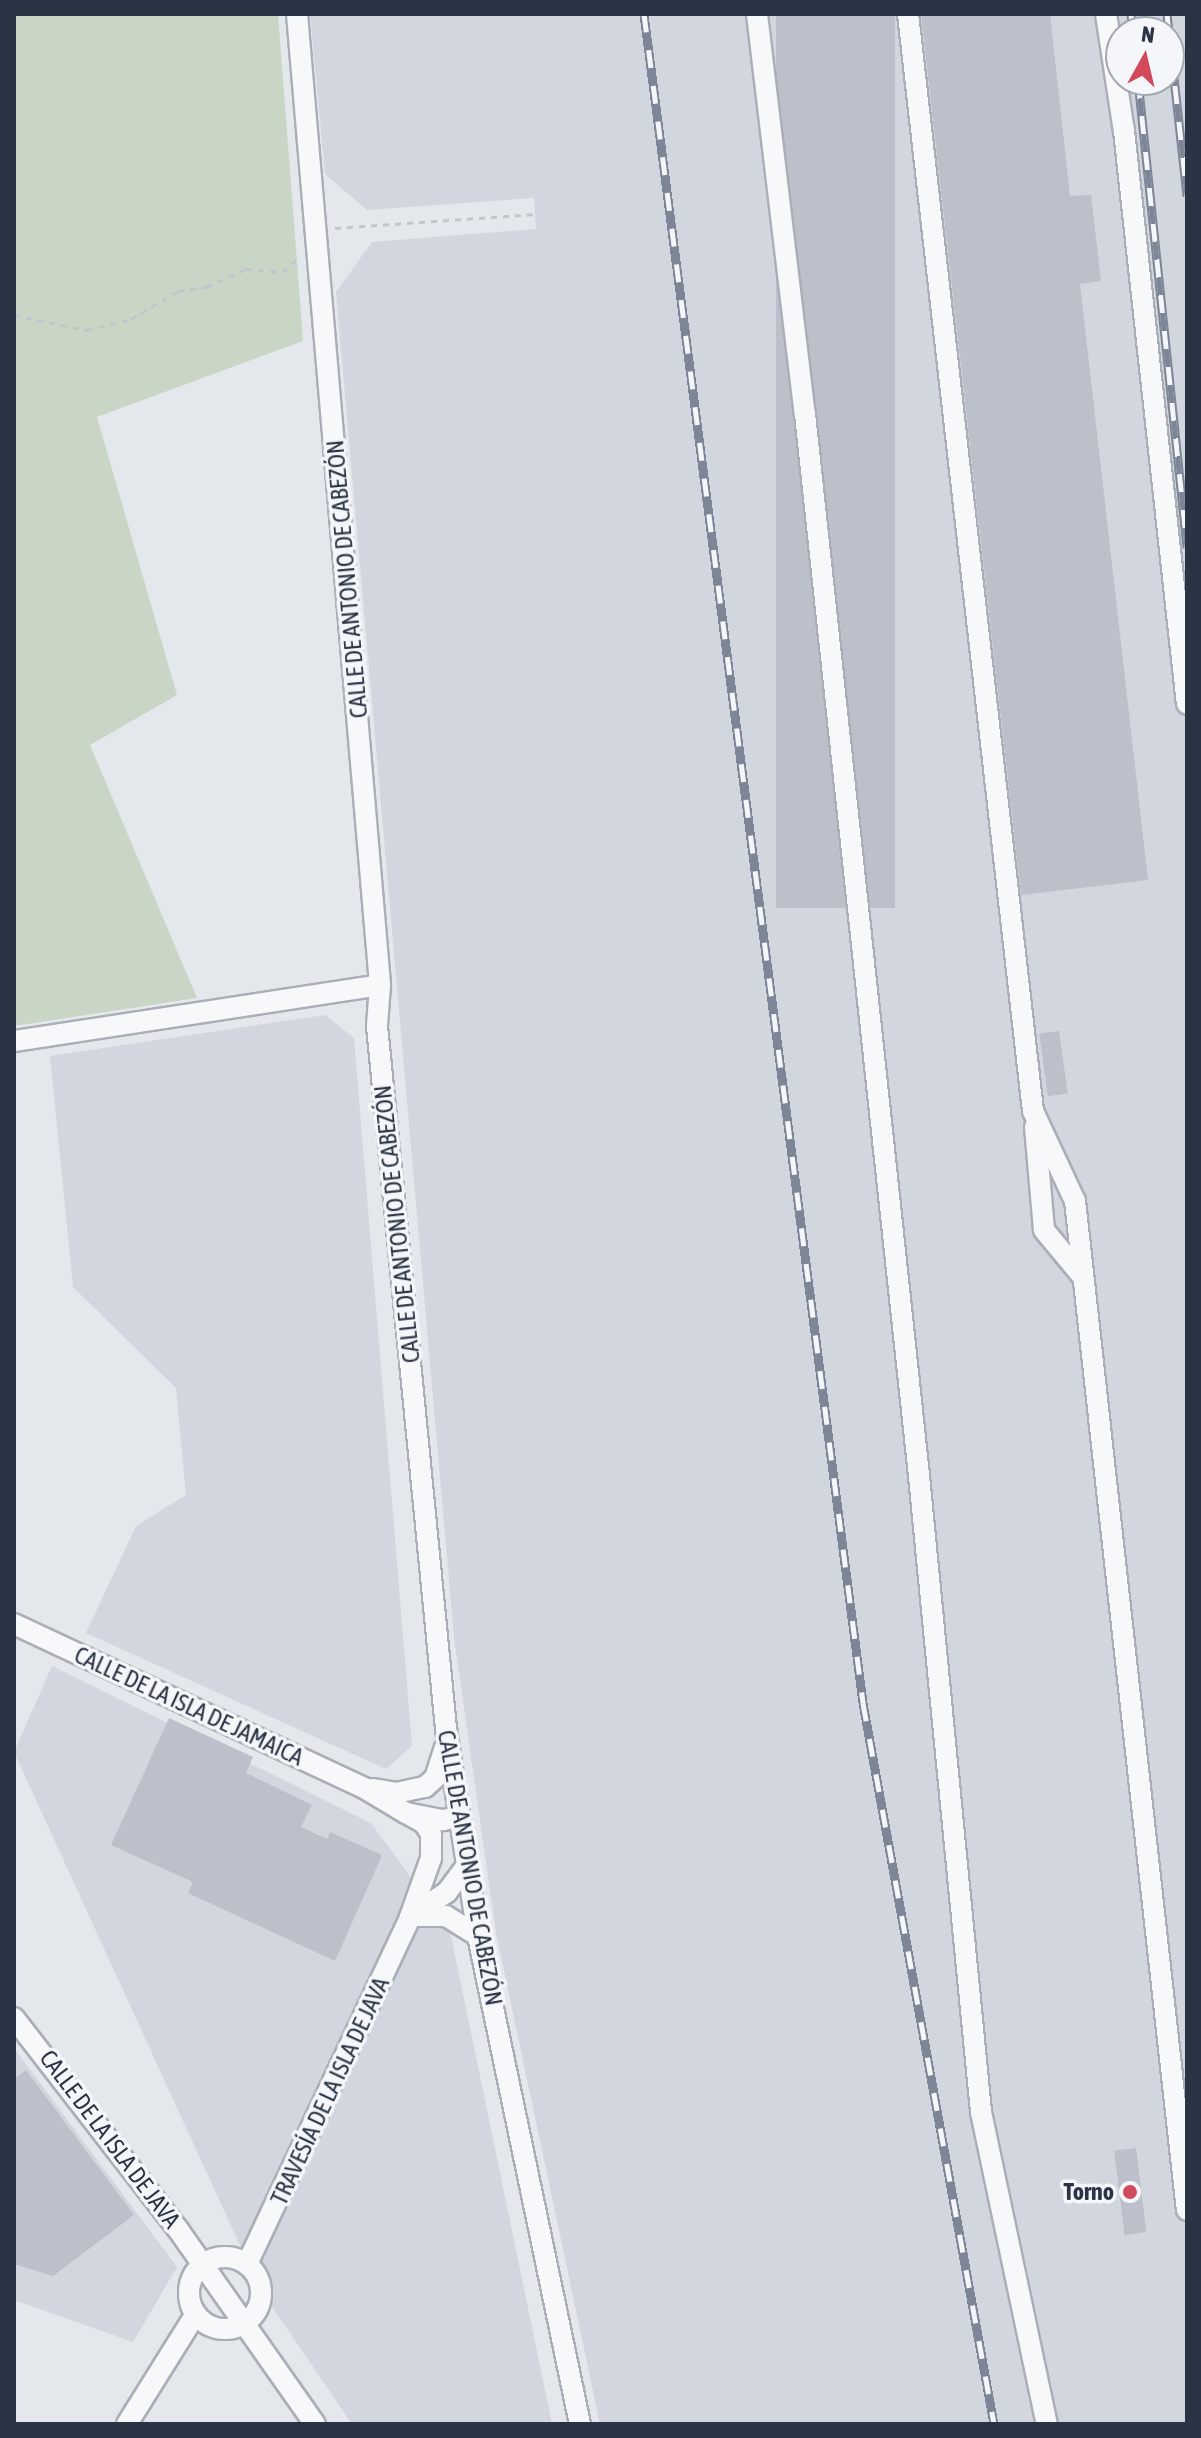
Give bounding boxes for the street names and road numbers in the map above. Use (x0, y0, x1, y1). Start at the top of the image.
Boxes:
street label: CALLE DE ANTONIO DE CABEZÓN (320, 439, 374, 719)
street label: CALLE DE ANTONIO DE CABEZÓN (368, 1084, 426, 1364)
street label: CALLE DE LA ISLA DE JAMAICA (70, 1640, 308, 1772)
street label: CALLE DE ANTONIO DE CABEZÓN (432, 1728, 508, 2008)
street label: TRAVESÍA DE LA ISLA DE JAVA (265, 1973, 395, 2209)
street label: CALLE DE LA ISLA DE JAVA (34, 2044, 186, 2234)

